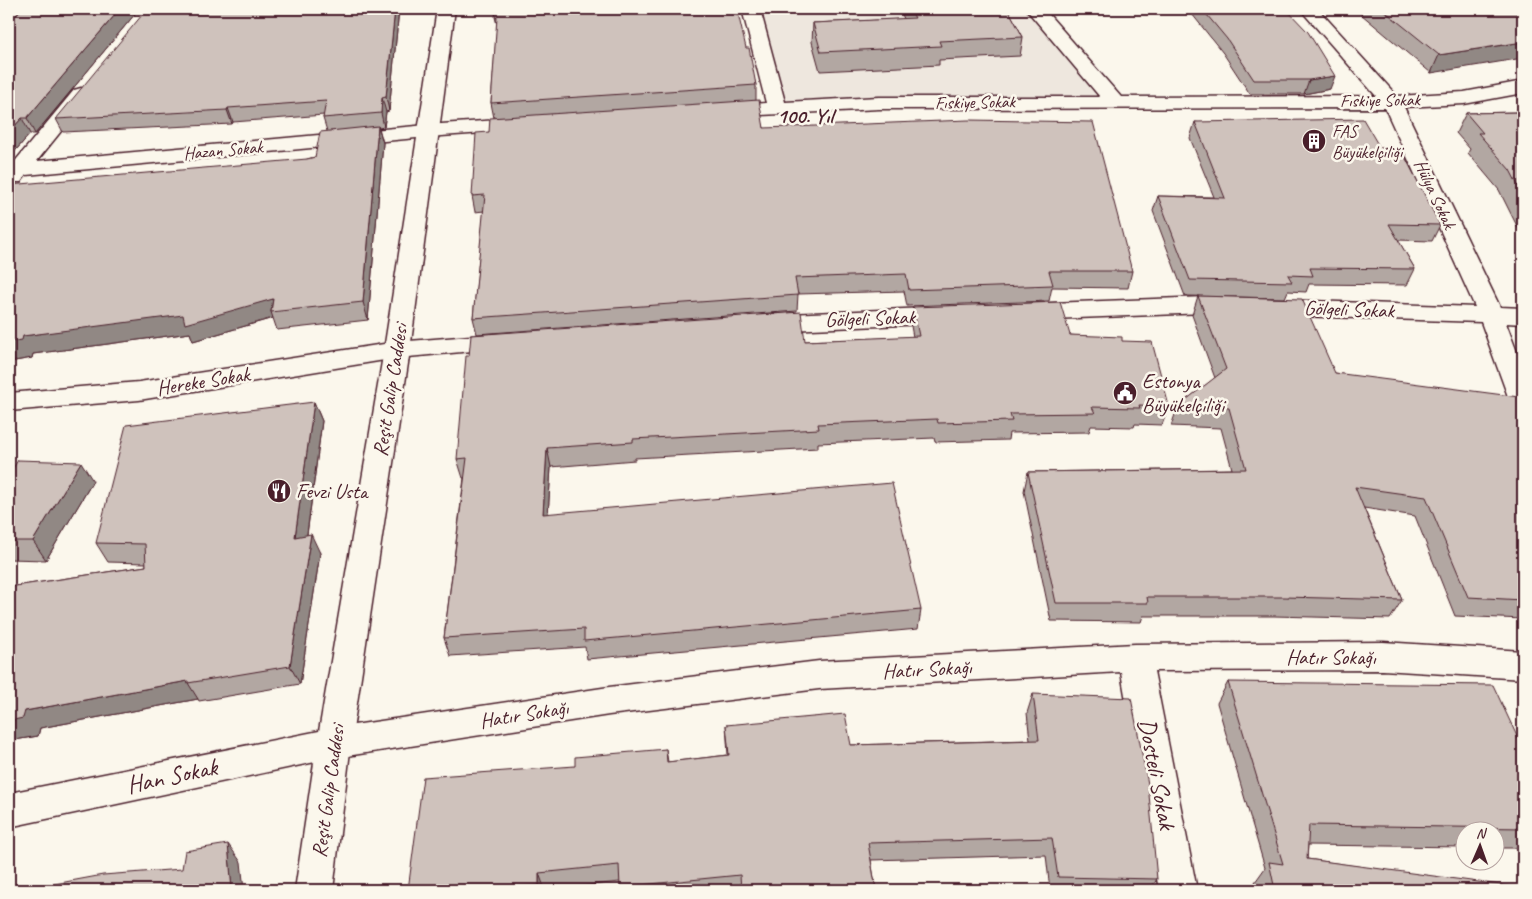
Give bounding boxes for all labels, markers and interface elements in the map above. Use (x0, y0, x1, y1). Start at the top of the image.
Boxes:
street label: Fıskiye Sokak (1340, 88, 1422, 112)
street label: Fıskiye Sokak (935, 90, 1017, 114)
district label: 100. Yıl (777, 103, 837, 129)
place label: FAS Büyükelçiliği (1332, 120, 1405, 163)
building icon: FAS Büyükelçiliği (1301, 128, 1327, 154)
street label: Hazan Sokak (182, 135, 265, 164)
street label: Hülya Sokak (1409, 156, 1461, 233)
street label: Gölgeli Sokak (1303, 294, 1396, 324)
street label: Gölgeli Sokak (824, 303, 917, 333)
street label: Reşit Galip Caddesi (367, 319, 414, 458)
street label: Hereke Sokak (155, 360, 254, 401)
place label: Estonya Büyükelçiliği (1142, 368, 1227, 418)
public building icon: Estonya Büyükelçiliği (1112, 380, 1138, 406)
restaurant icon: Fevzi Usta (266, 478, 292, 504)
place label: Fevzi Usta (296, 478, 370, 504)
street label: Hatır Sokağı (1286, 644, 1377, 670)
street label: Hatır Sokağı (882, 654, 973, 684)
street label: Hatır Sokağı (478, 694, 571, 734)
street label: Dosteli Sokak (1131, 716, 1184, 834)
street label: Reşit Galip Caddesi (306, 720, 351, 859)
street label: Han Sokak (124, 750, 222, 801)
north arrow (1454, 822, 1504, 872)
text: N (1476, 825, 1487, 842)

